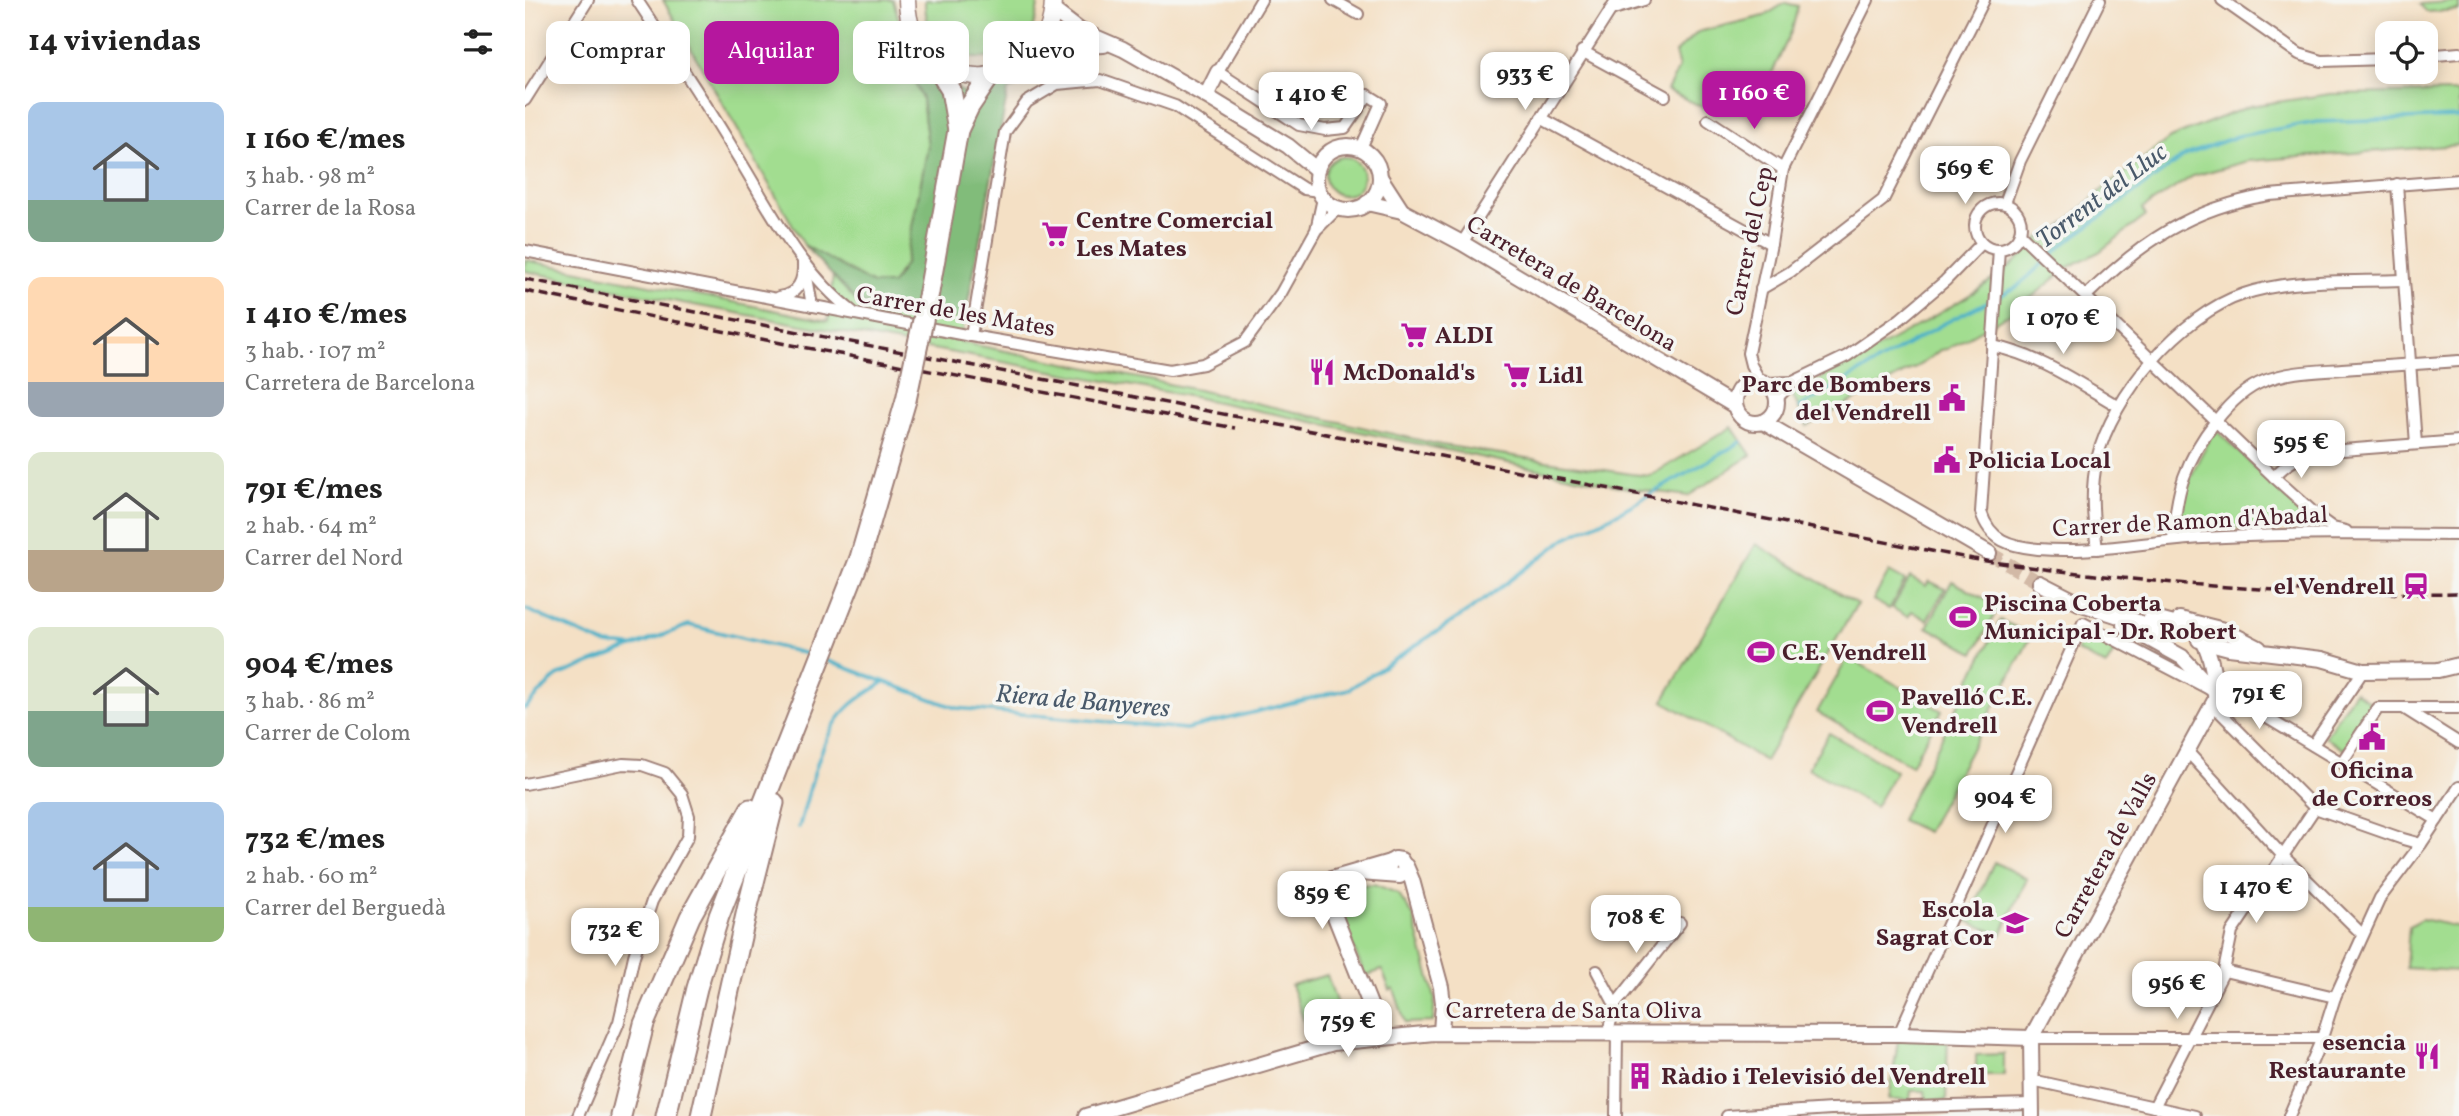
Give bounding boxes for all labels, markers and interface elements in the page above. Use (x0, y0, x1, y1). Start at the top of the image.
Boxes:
text: 14 viviendas (28, 21, 201, 63)
chip: Comprar (546, 21, 690, 84)
chip: Alquilar (704, 21, 839, 84)
chip: Filtros (853, 21, 969, 84)
chip: Nuevo (983, 21, 1099, 84)
map controls (2375, 21, 2438, 84)
button: locate (2375, 21, 2438, 84)
icon: filters (459, 23, 497, 61)
pin: 933 € (1476, 52, 1574, 112)
text: 933 € (1496, 59, 1554, 91)
pin: 1 410 € (1246, 72, 1376, 132)
pin: 1 160 € (1689, 72, 1819, 131)
text: 1 160 € (1718, 78, 1790, 110)
text: 1 410 € (1275, 79, 1347, 111)
text: 1 160 €/mes (245, 119, 406, 161)
icon: home (84, 130, 168, 214)
water label: Torrent del Lluc (2029, 135, 2176, 258)
pin: 569 € (1916, 146, 2014, 206)
text: 569 € (1936, 153, 1994, 185)
text: 3 hab. · 98 m² (245, 161, 375, 193)
street label: Carrer del Cep (1719, 164, 1783, 319)
text: Carrer de la Rosa (245, 193, 416, 225)
place label: Centre Comercial Les Mates (1076, 205, 1273, 267)
street label: Carretera de Barcelona (1459, 208, 1683, 361)
supermarket icon: Centre Comercial Les Mates (1040, 219, 1070, 249)
street label: Carrer de les Mates (854, 279, 1058, 347)
text: 1 410 €/mes (245, 294, 407, 336)
pin: 1 070 € (1998, 296, 2128, 356)
text: 1 070 € (2026, 303, 2100, 335)
icon: home (84, 305, 168, 389)
supermarket icon: ALDI (1399, 320, 1429, 350)
place label: ALDI (1435, 320, 1493, 354)
text: 3 hab. · 107 m² (245, 336, 385, 368)
restaurant icon: McDonald's (1307, 357, 1337, 387)
place label: McDonald's (1343, 357, 1475, 391)
supermarket icon: Lidl (1502, 360, 1532, 390)
place label: Lidl (1538, 360, 1583, 394)
text: Carretera de Barcelona (245, 368, 475, 400)
place label: Parc de Bombers del Vendrell (1741, 369, 1931, 431)
public building icon: Parc de Bombers del Vendrell (1937, 383, 1967, 413)
pin: 595 € (2252, 420, 2350, 480)
text: 595 € (2273, 427, 2329, 459)
public building icon: Policia Local (1932, 445, 1962, 475)
place label: Policia Local (1968, 445, 2111, 479)
text: 791 €/mes (245, 469, 383, 511)
icon: home (84, 480, 168, 564)
street label: Carrer de Ramon d'Abadal (2052, 499, 2329, 547)
text: 2 hab. · 64 m² (245, 511, 377, 543)
text: Carrer del Nord (245, 543, 403, 575)
place label: el Vendrell (2274, 571, 2395, 605)
station icon: el Vendrell (2401, 571, 2431, 601)
place label: Piscina Coberta Municipal - Dr. Robert (1984, 588, 2236, 650)
sports icon: Piscina Coberta Municipal - Dr. Robert (1948, 602, 1978, 632)
sports icon: C.E. Vendrell (1746, 637, 1776, 667)
place label: C.E. Vendrell (1782, 637, 1927, 671)
text: 904 €/mes (245, 644, 394, 686)
icon: home (84, 655, 168, 739)
pin: 791 € (2210, 672, 2308, 731)
water label: Riera de Banyeres (994, 676, 1172, 728)
text: 791 € (2232, 678, 2286, 710)
place label: Pavelló C.E. Vendrell (1901, 682, 2033, 744)
text: 3 hab. · 86 m² (245, 686, 375, 718)
sports icon: Pavelló C.E. Vendrell (1865, 696, 1895, 726)
text: Carrer de Colom (245, 718, 411, 750)
public building icon: Oficina de Correos (2357, 722, 2387, 752)
place label: Oficina de Correos (2312, 755, 2432, 817)
street label: Carretera de Valls (2047, 767, 2167, 945)
pin: 904 € (1956, 776, 2054, 835)
text: 904 € (1974, 782, 2036, 814)
text: 732 €/mes (245, 819, 385, 861)
icon: home (84, 830, 168, 914)
text: 2 hab. · 60 m² (245, 861, 378, 893)
pin: 1 470 € (2191, 866, 2321, 925)
pin: 859 € (1273, 872, 1371, 931)
text: 1 470 € (2219, 872, 2293, 904)
text: 859 € (1293, 878, 1351, 910)
text: Carrer del Berguedà (245, 893, 446, 925)
place label: Escola Sagrat Cor (1876, 894, 1994, 956)
pin: 708 € (1587, 895, 1685, 955)
text: 708 € (1607, 902, 1665, 934)
pin: 732 € (566, 908, 664, 968)
school or university icon: Escola Sagrat Cor (2000, 908, 2030, 938)
text: 732 € (587, 915, 643, 947)
pin: 956 € (2128, 962, 2226, 1021)
text: 956 € (2148, 968, 2206, 1000)
street label: Carretera de Santa Oliva (1446, 995, 1702, 1029)
pin: 759 € (1299, 1000, 1397, 1059)
text: 759 € (1320, 1006, 1376, 1038)
place label: esencia Restaurante (2269, 1027, 2406, 1089)
restaurant icon: esencia Restaurante (2412, 1041, 2442, 1071)
building icon: Ràdio i Televisió del Vendrell (1625, 1061, 1655, 1091)
place label: Ràdio i Televisió del Vendrell (1661, 1061, 1986, 1095)

